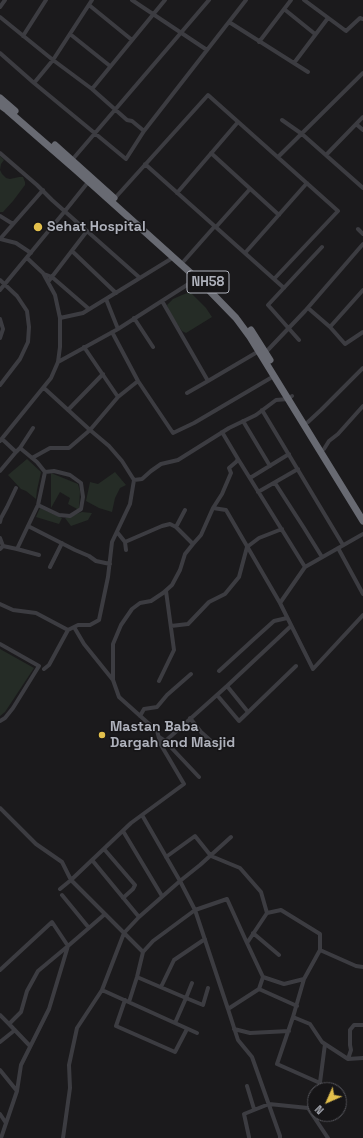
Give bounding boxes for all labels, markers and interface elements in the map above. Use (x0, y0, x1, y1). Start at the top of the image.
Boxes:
place label: Sehat Hospital (47, 219, 146, 235)
marker: Sehat Hospital (32, 221, 44, 233)
road number: NH58 (187, 271, 229, 293)
place label: Mastan Baba Dargah and Masjid (110, 719, 235, 752)
marker: Mastan Baba Dargah and Masjid (97, 730, 107, 740)
north arrow (307, 1082, 347, 1122)
text: N (312, 1102, 327, 1117)

